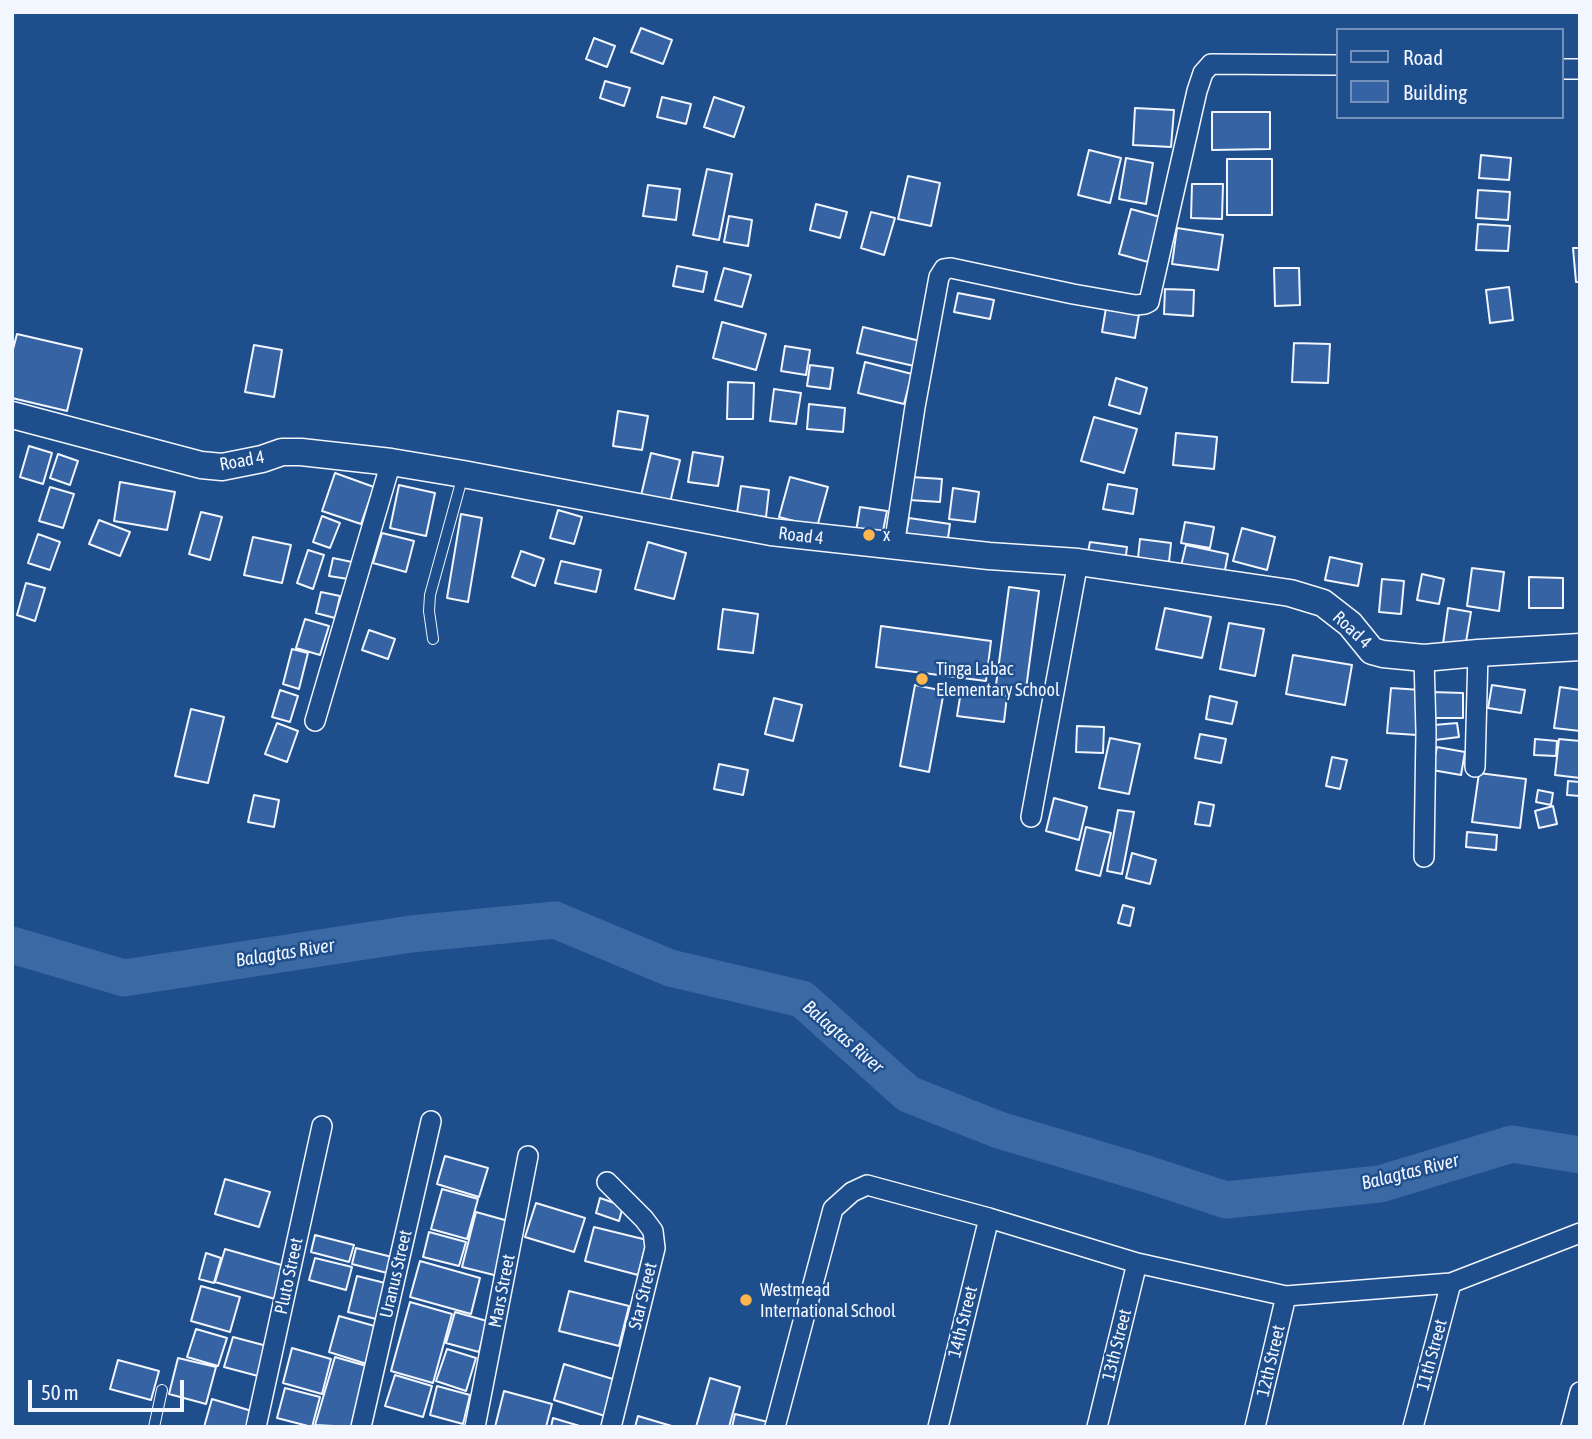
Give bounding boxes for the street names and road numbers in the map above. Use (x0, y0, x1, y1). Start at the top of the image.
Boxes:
street label: Road 4 (218, 446, 266, 476)
street label: Road 4 (777, 523, 825, 549)
street label: Road 4 (1328, 607, 1376, 653)
street label: Uranus Street (375, 1228, 417, 1320)
street label: Pluto Street (270, 1236, 308, 1316)
street label: Mars Street (484, 1253, 520, 1329)
street label: Star Street (624, 1260, 662, 1332)
street label: 14th Street (944, 1284, 982, 1360)
street label: 13th Street (1098, 1307, 1136, 1383)
street label: 11th Street (1412, 1317, 1452, 1393)
street label: 12th Street (1252, 1323, 1290, 1399)

